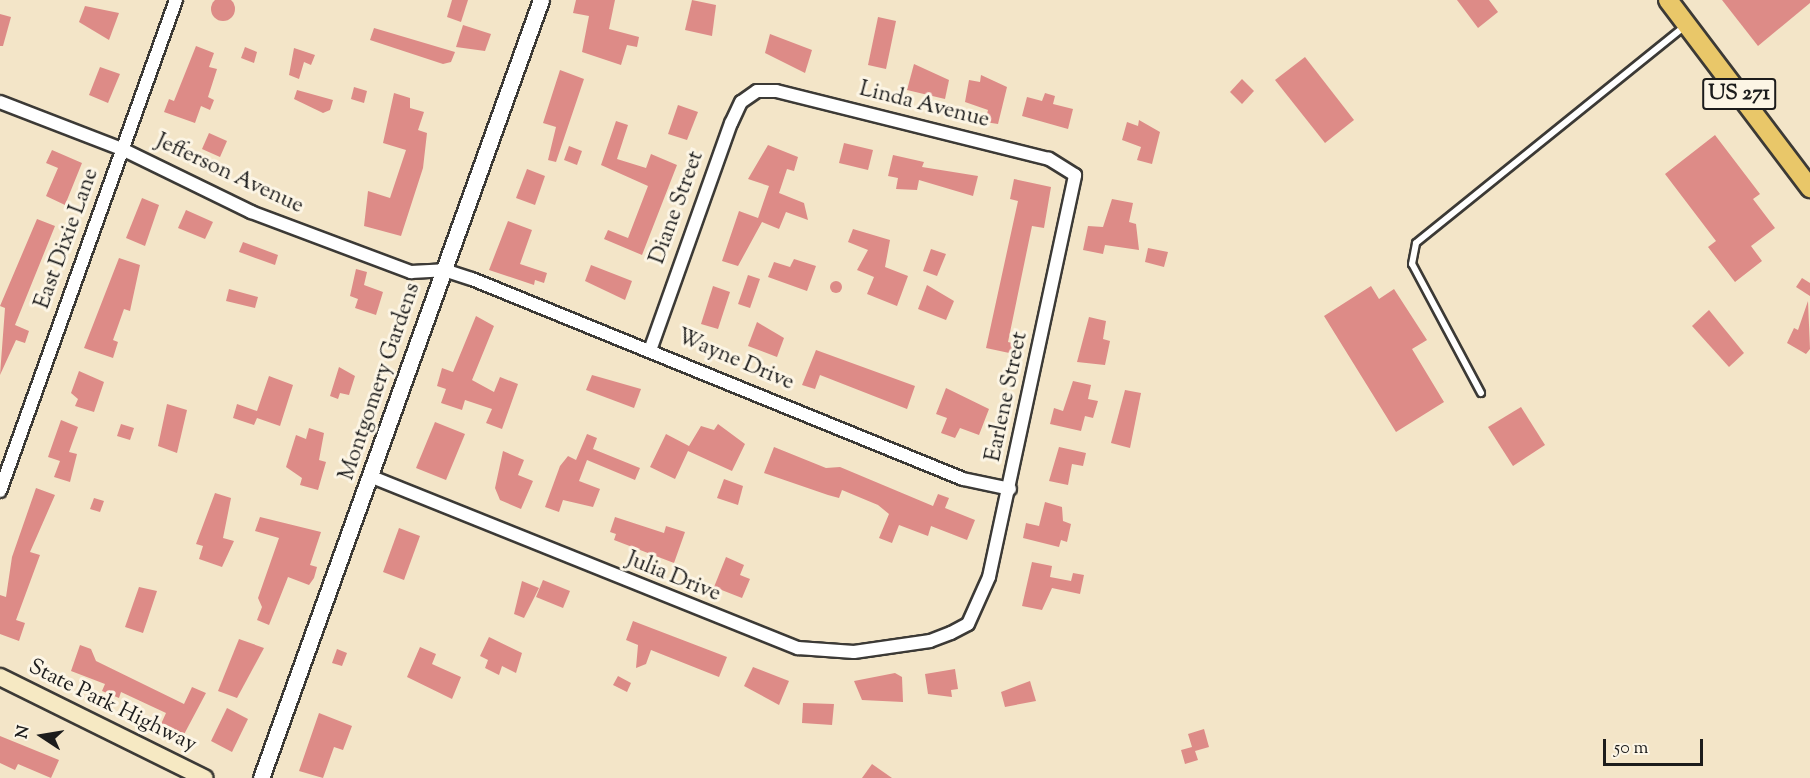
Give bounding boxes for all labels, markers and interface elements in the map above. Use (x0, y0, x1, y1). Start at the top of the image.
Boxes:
road number: US 271 (1702, 76, 1776, 112)
street label: Linda Avenue (856, 77, 992, 135)
street label: Jefferson Avenue (151, 129, 307, 221)
street label: Diane Street (645, 148, 711, 268)
street label: East Dixie Lane (30, 165, 106, 313)
street label: Montgomery Gardens (335, 280, 427, 484)
street label: Wayne Drive (673, 325, 797, 397)
street label: Earlene Street (981, 330, 1035, 464)
street label: Julia Drive (622, 547, 724, 609)
street label: State Park Highway (24, 655, 200, 759)
north arrow (12, 706, 72, 766)
text: N (11, 724, 36, 741)
scale bar (1606, 727, 1706, 765)
text: 50 m (1614, 736, 1648, 762)

